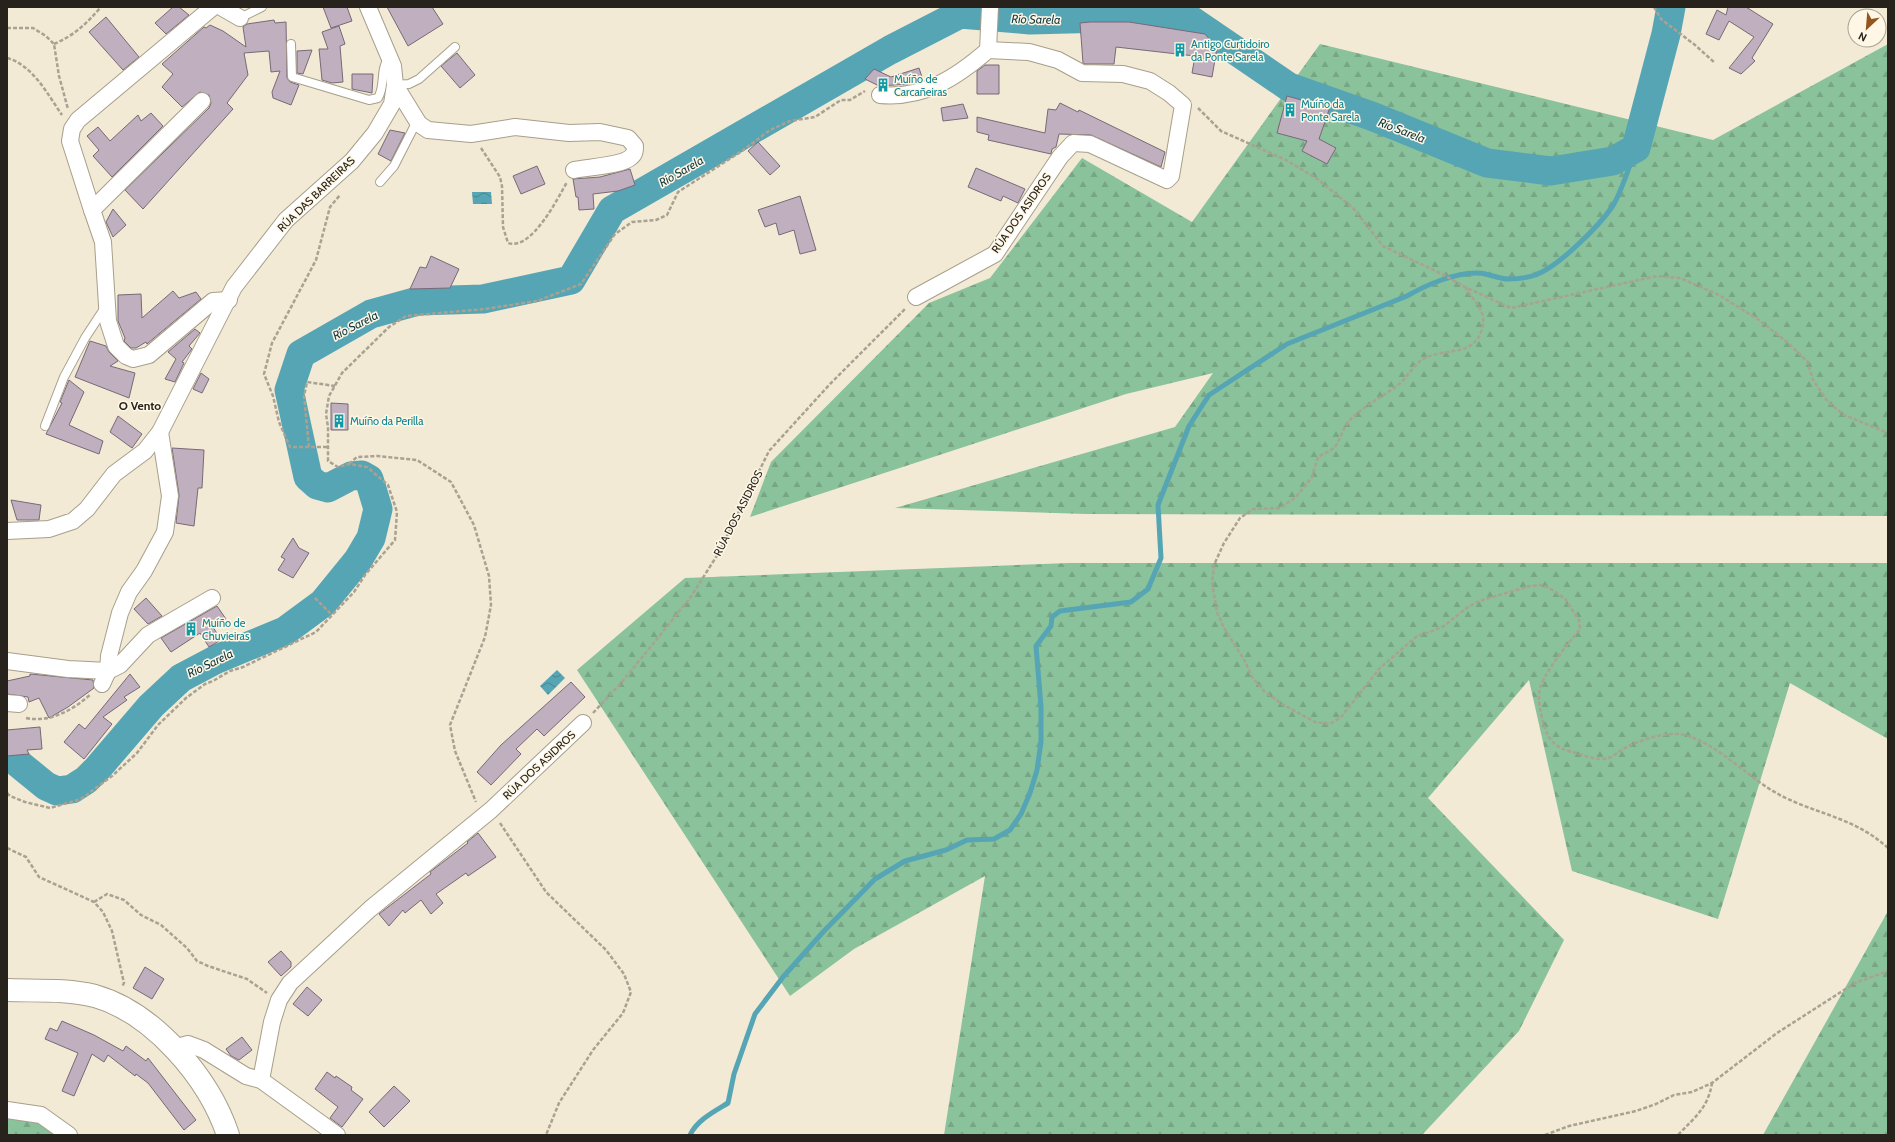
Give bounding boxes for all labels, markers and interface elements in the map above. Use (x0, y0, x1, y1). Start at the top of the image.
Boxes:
north arrow (1847, 8, 1887, 48)
water label: Río Sarela (1011, 11, 1061, 27)
text: N (1856, 29, 1869, 45)
place label: Antigo Curtidoiro da Ponte Sarela (1191, 37, 1270, 64)
building icon: Antigo Curtidoiro da Ponte Sarela (1172, 42, 1188, 58)
place label: Muíño de Carcañeiras (894, 72, 947, 99)
building icon: Muíño de Carcañeiras (875, 77, 891, 93)
place label: Muíño da Ponte Sarela (1301, 97, 1360, 124)
building icon: Muíño da Ponte Sarela (1282, 102, 1298, 118)
water label: Río Sarela (1376, 114, 1428, 146)
water label: Río Sarela (656, 152, 706, 190)
street label: RÚA DAS BARREIRAS (274, 153, 358, 235)
street label: RÚA DOS ASIDROS (988, 170, 1054, 256)
water label: Río Sarela (330, 307, 380, 343)
district label: O Vento (119, 398, 161, 413)
building icon: Muíño da Perilla (331, 413, 347, 429)
place label: Muíño da Perilla (350, 414, 424, 428)
street label: RÚA DOS ASIDROS (710, 467, 766, 558)
place label: Muíño de Chuvieiras (202, 616, 250, 643)
building icon: Muíño de Chuvieiras (183, 621, 199, 637)
water label: Río Sarela (185, 645, 235, 681)
street label: RÚA DOS ASIDROS (500, 727, 579, 802)

